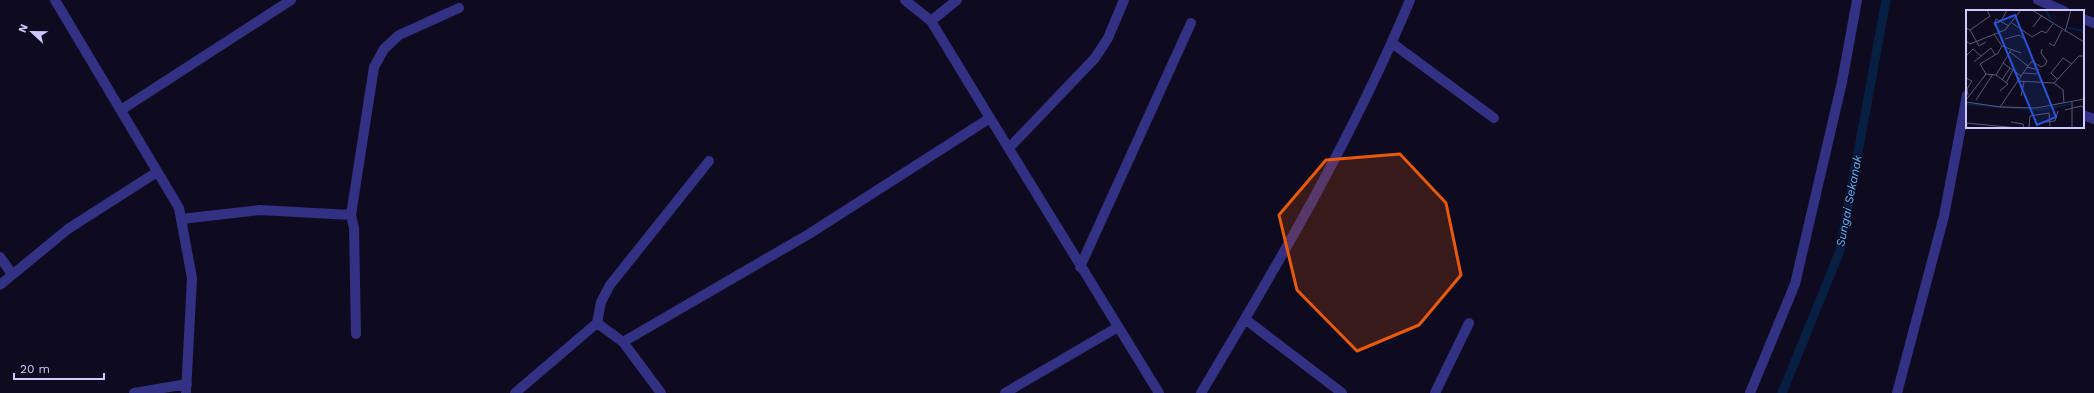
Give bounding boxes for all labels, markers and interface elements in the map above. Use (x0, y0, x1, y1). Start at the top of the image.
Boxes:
inset map (1966, 10, 2084, 128)
north arrow (12, 12, 52, 52)
text: N (16, 22, 31, 35)
water label: Sungai Sekanak (1833, 154, 1865, 248)
scale bar (14, 355, 104, 381)
text: 20 m (20, 362, 50, 376)

